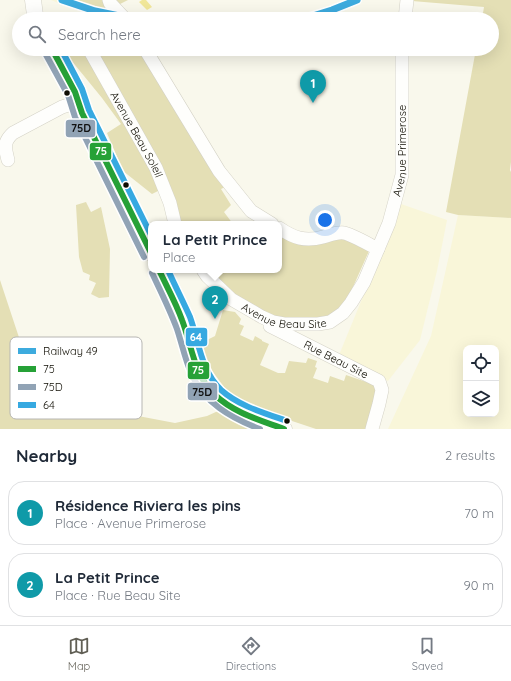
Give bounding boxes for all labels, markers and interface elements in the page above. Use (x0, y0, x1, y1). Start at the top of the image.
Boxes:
search box (12, 12, 499, 56)
icon: search (26, 23, 48, 45)
text: Search here (58, 25, 141, 44)
pin: 1 (300, 70, 326, 103)
unlabelled marker (62, 88, 72, 98)
street label: Avenue Beau Soleil (107, 89, 166, 179)
street label: Avenue Primerose (389, 105, 410, 198)
line badge: 75D (65, 119, 96, 138)
text: 75D (71, 121, 91, 135)
line badge: 75 (89, 142, 112, 161)
text: 75 (95, 144, 107, 158)
unlabelled marker (121, 180, 131, 190)
your location (315, 210, 335, 230)
popup (148, 221, 282, 273)
text: La Petit Prince (163, 230, 267, 249)
text: Place (163, 249, 195, 265)
pin: 2 (202, 286, 228, 319)
street label: Avenue Beau Site (239, 300, 328, 331)
line badge: 64 (185, 327, 208, 347)
text: 64 (190, 330, 203, 344)
legend (10, 337, 142, 419)
street label: Rue Beau Site (301, 337, 371, 381)
text: Railway 49 (43, 344, 98, 358)
map controls (463, 345, 499, 417)
button: locate (463, 345, 499, 381)
line badge: 75 (187, 361, 210, 380)
text: 75 (43, 362, 55, 376)
text: 75 (192, 363, 204, 377)
text: 75D (43, 380, 63, 394)
button: layers (463, 381, 499, 417)
line badge: 75D (187, 382, 218, 401)
text: 75D (192, 385, 212, 399)
text: 64 (43, 398, 55, 412)
unlabelled marker (282, 416, 292, 426)
text: Nearby (16, 445, 77, 466)
text: 2 results (445, 447, 495, 463)
text: Résidence Riviera les pins (55, 496, 241, 515)
text: 1 (27, 505, 33, 521)
text: 70 m (464, 505, 494, 521)
text: Place · Avenue Primerose (55, 515, 206, 531)
text: La Petit Prince (55, 568, 160, 587)
text: 2 (26, 577, 34, 593)
text: 90 m (464, 577, 494, 593)
text: Place · Rue Beau Site (55, 587, 181, 603)
tab: Map (68, 635, 90, 673)
tab: Directions (226, 635, 276, 673)
tab: Saved (412, 635, 443, 673)

